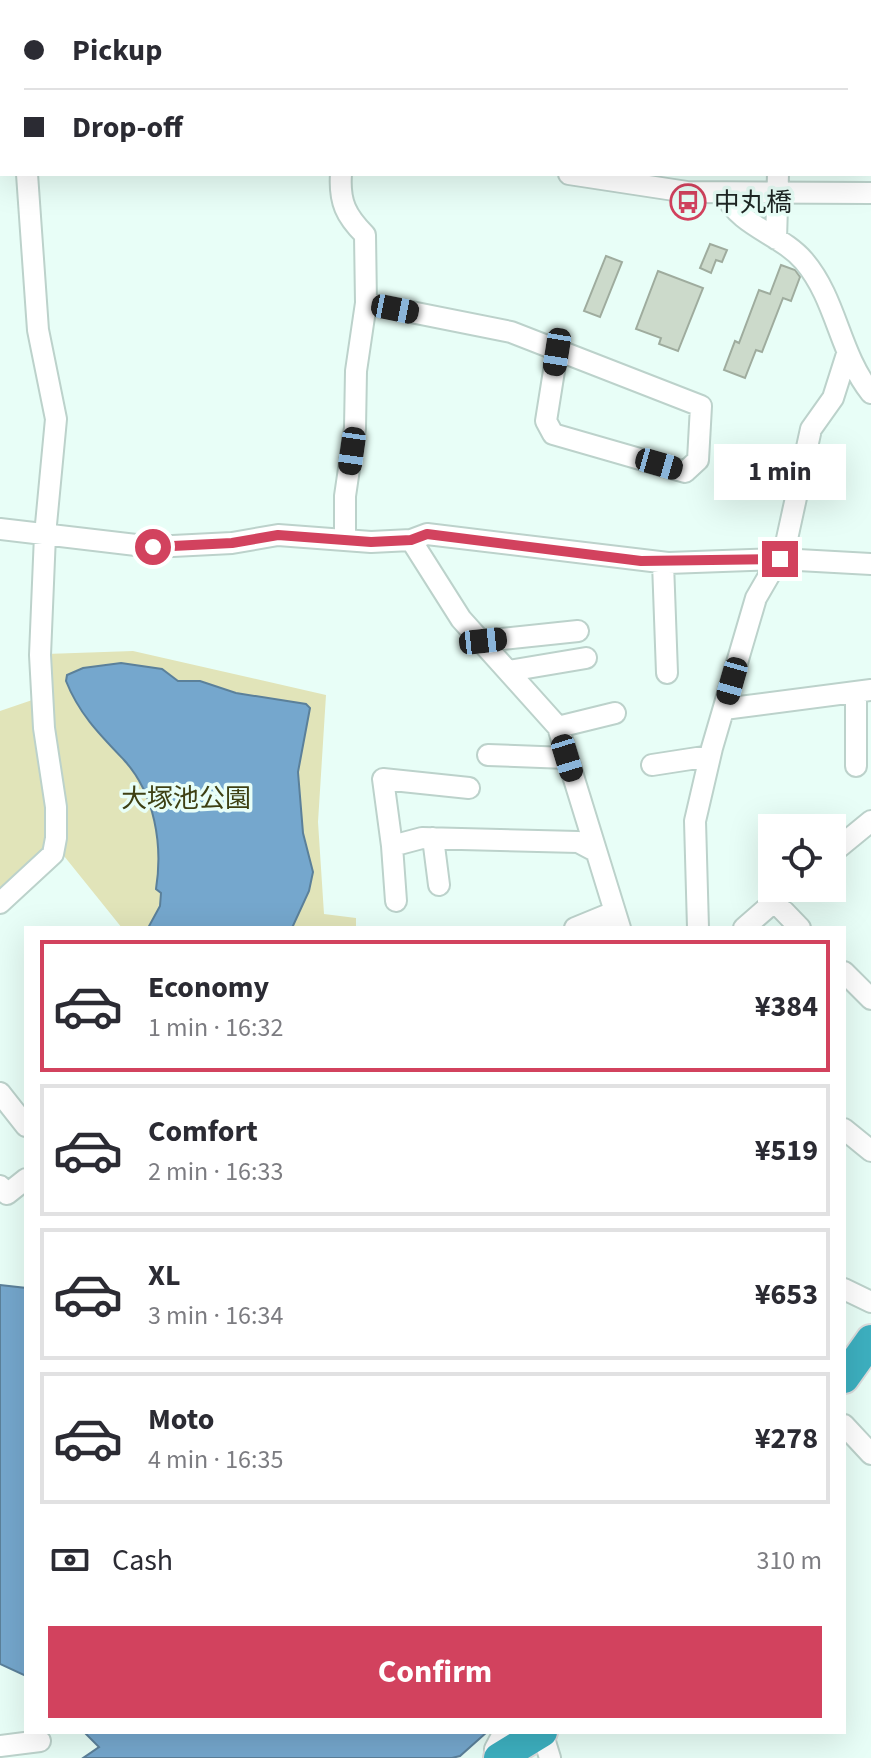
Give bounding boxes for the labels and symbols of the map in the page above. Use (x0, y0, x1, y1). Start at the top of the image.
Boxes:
bus stop icon: 中丸橋 (669, 183, 707, 221)
place label: 中丸橋 (714, 184, 792, 221)
car (369, 293, 421, 325)
car (541, 326, 573, 378)
car (337, 426, 367, 476)
callout: 1 min (714, 443, 846, 499)
car (633, 446, 685, 482)
route start (135, 529, 171, 565)
route end (762, 541, 798, 577)
car (458, 627, 508, 655)
car (714, 655, 750, 707)
car (549, 732, 585, 784)
park label: 大塚池公園 (121, 780, 251, 817)

